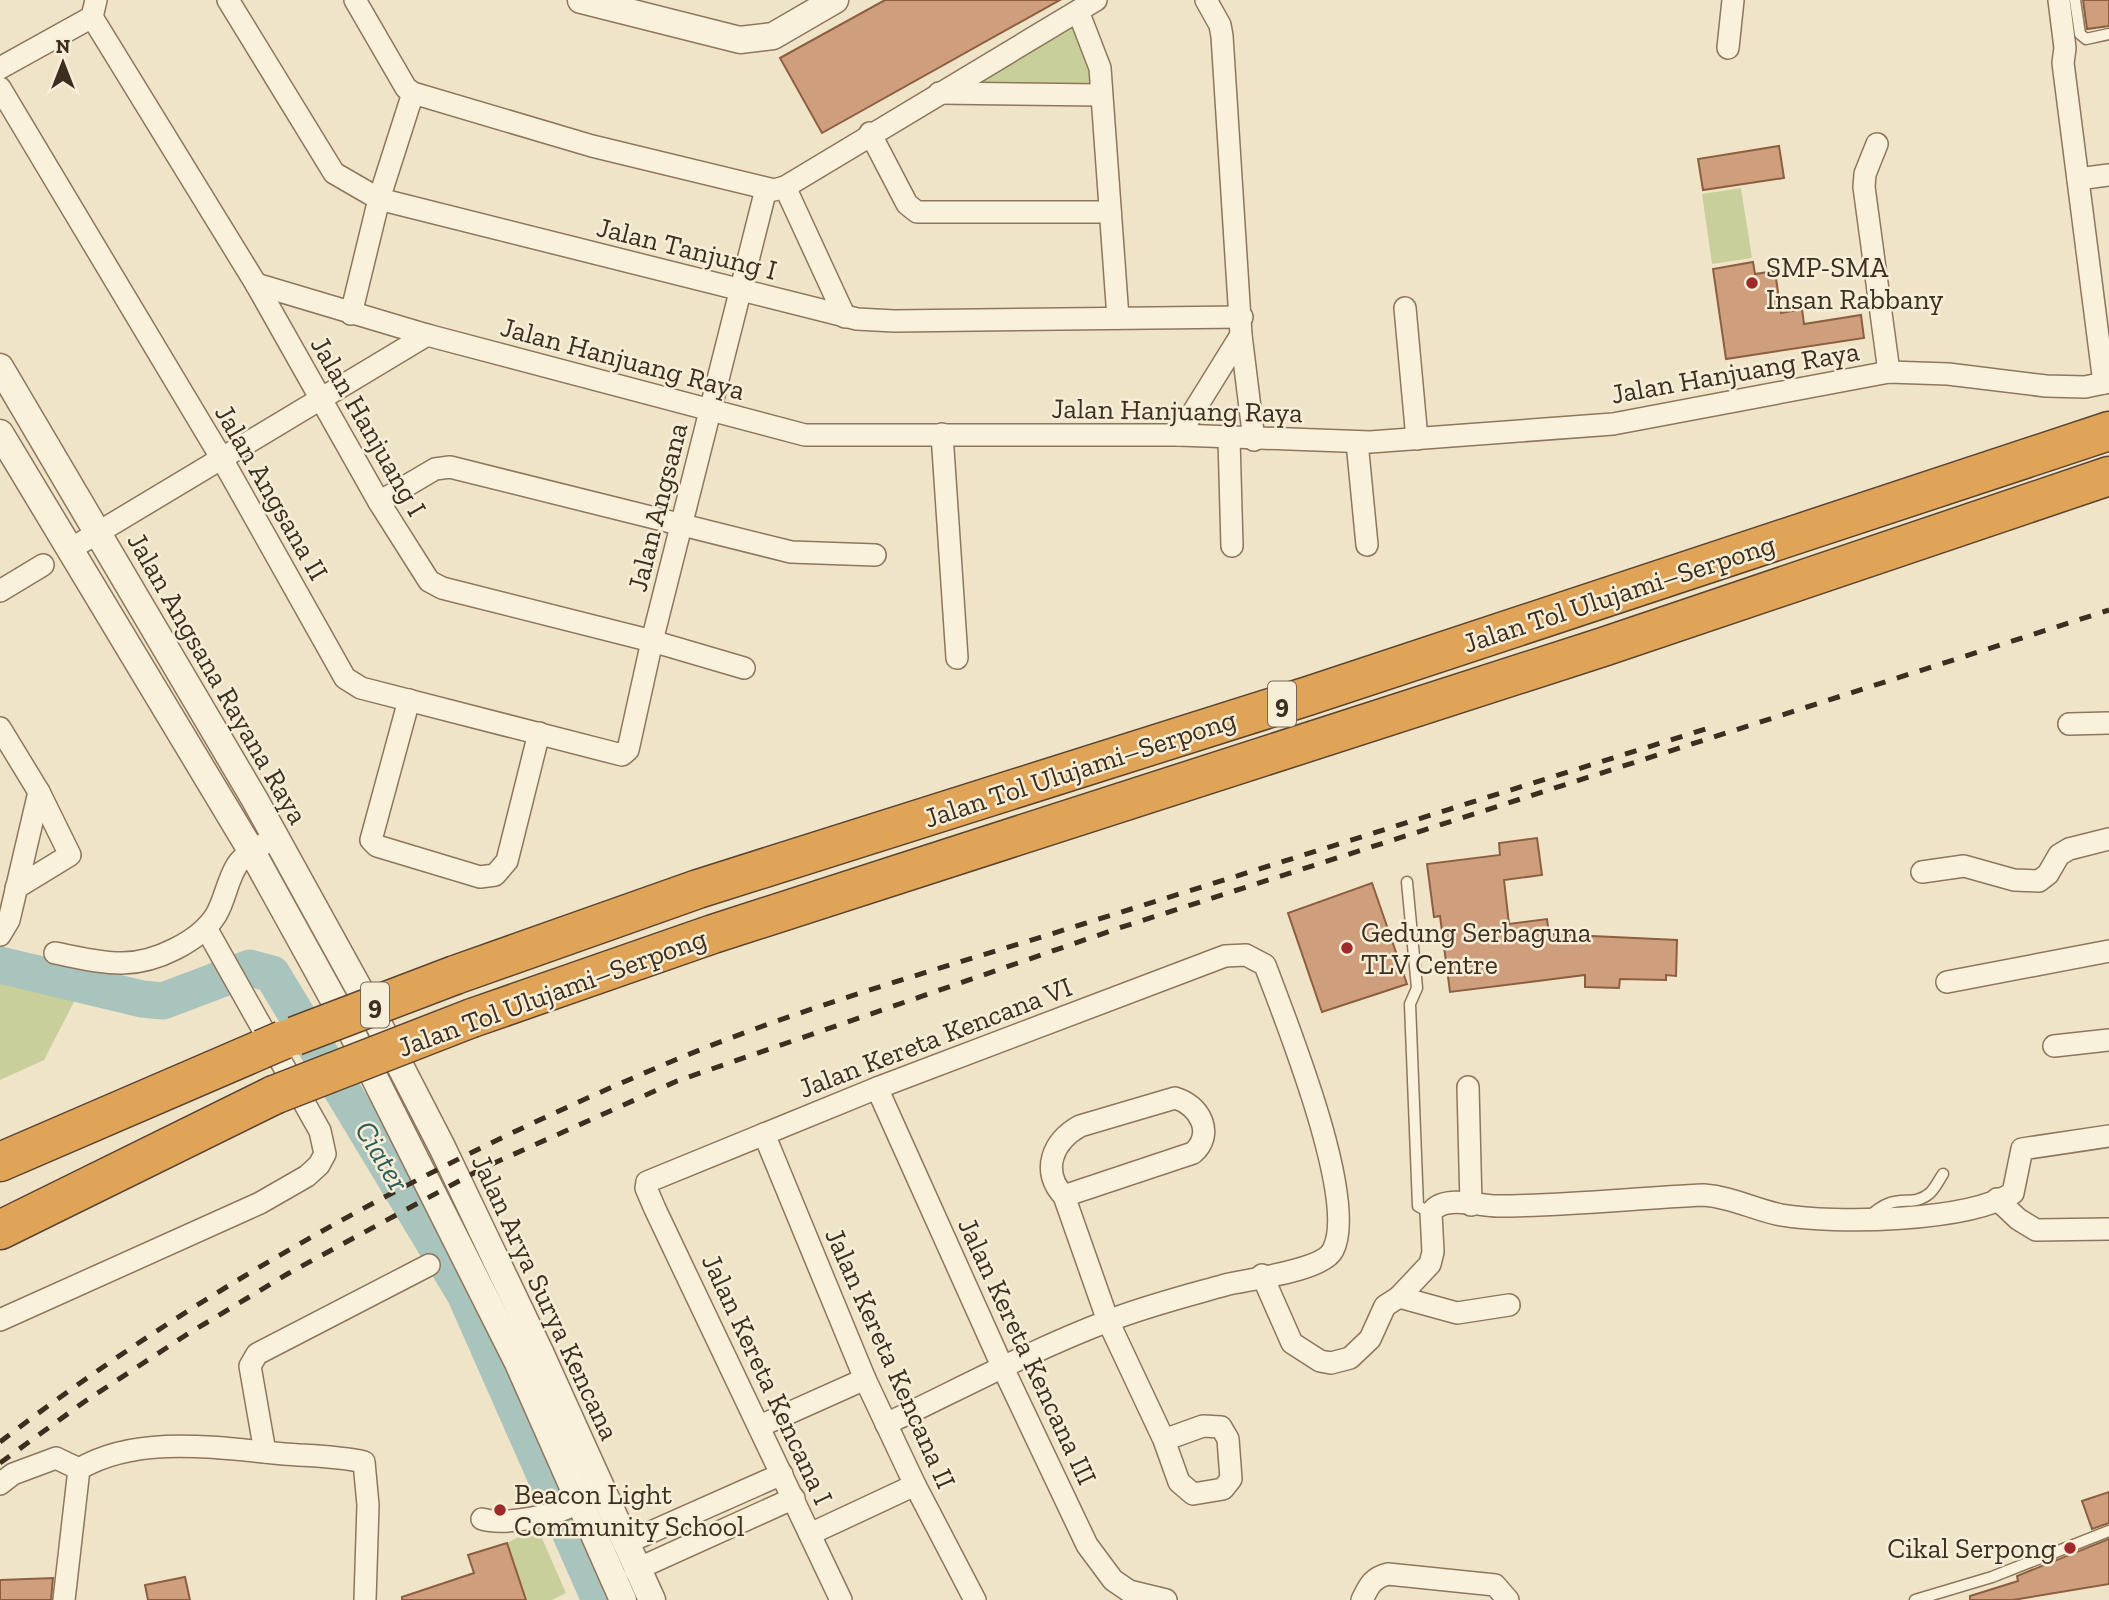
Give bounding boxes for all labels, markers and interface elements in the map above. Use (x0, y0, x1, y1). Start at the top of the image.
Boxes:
north arrow (28, 28, 98, 98)
text: N (56, 35, 70, 58)
street label: Jalan Tanjung I (594, 210, 780, 287)
place label: SMP-SMA Insan Rabbany (1766, 251, 1944, 316)
marker: SMP-SMA Insan Rabbany (1744, 275, 1760, 291)
street label: Jalan Hanjuang Raya (497, 310, 749, 407)
street label: Jalan Hanjuang I (304, 330, 433, 522)
street label: Jalan Hanjuang Raya (1608, 334, 1862, 411)
street label: Jalan Hanjuang Raya (1051, 392, 1303, 429)
street label: Jalan Angsana II (208, 399, 335, 586)
street label: Jalan Angsana (621, 419, 695, 595)
street label: Jalan Angsana Rayana Raya (120, 527, 315, 830)
street label: Jalan Tol Ulujami–Serpong (1459, 527, 1779, 660)
road number: 9 (1268, 682, 1296, 726)
street label: Jalan Tol Ulujami–Serpong (920, 702, 1240, 835)
place label: Gedung Serbaguna TLV Centre (1361, 916, 1592, 981)
street label: Jalan Tol Ulujami–Serpong (393, 921, 711, 1064)
marker: Gedung Serbaguna TLV Centre (1339, 940, 1355, 956)
street label: Jalan Kereta Kencana VI (794, 970, 1076, 1105)
road number: 9 (361, 982, 389, 1028)
water label: Ciater (347, 1114, 417, 1198)
street label: Jalan Arya Surya Kencana (465, 1149, 627, 1446)
street label: Jalan Kereta Kencana III (951, 1212, 1104, 1490)
street label: Jalan Kereta Kencana II (818, 1223, 963, 1494)
street label: Jalan Kereta Kencana I (695, 1249, 840, 1510)
place label: Beacon Light Community School (514, 1478, 744, 1543)
marker: Beacon Light Community School (492, 1502, 508, 1518)
place label: Cikal Serpong (1887, 1532, 2056, 1565)
marker: Cikal Serpong (2062, 1540, 2078, 1556)

